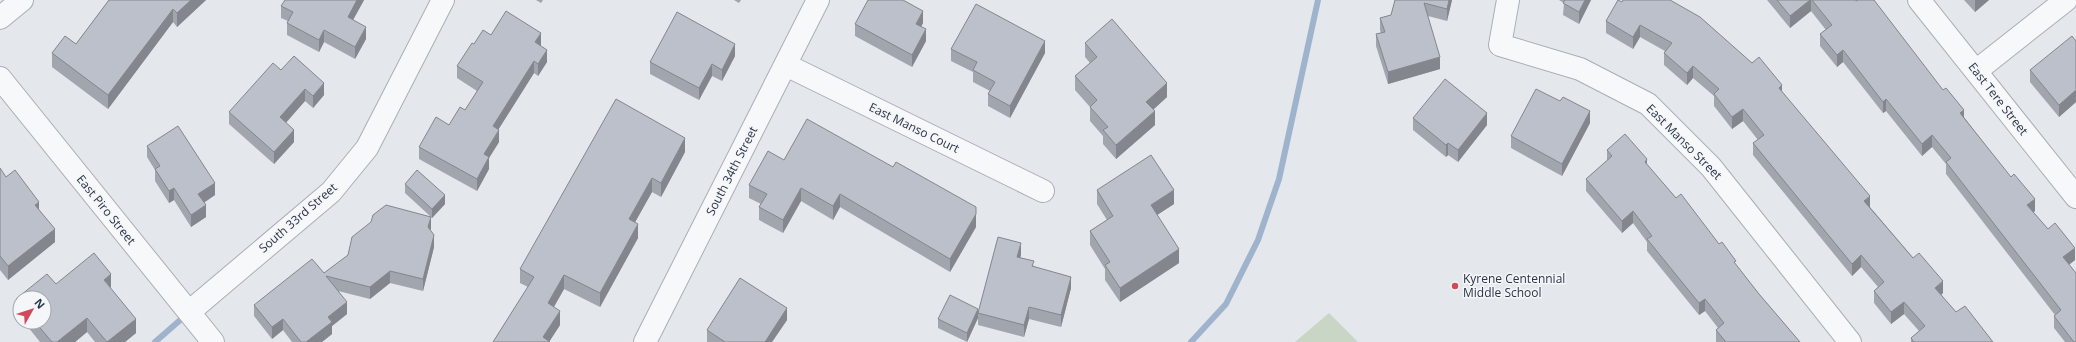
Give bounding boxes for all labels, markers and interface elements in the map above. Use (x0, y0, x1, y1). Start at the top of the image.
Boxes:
street label: East Tere Street (1965, 59, 2032, 139)
street label: East Manso Court (866, 98, 962, 157)
street label: East Manso Street (1643, 100, 1726, 183)
street label: South 34th Street (702, 123, 761, 218)
street label: East Piro Street (73, 171, 140, 248)
street label: South 33rd Street (255, 179, 340, 256)
place label: Kyrene Centennial Middle School (1463, 270, 1565, 301)
marker: Kyrene Centennial Middle School (1450, 281, 1460, 291)
north arrow (12, 290, 52, 330)
text: N (32, 295, 49, 312)

